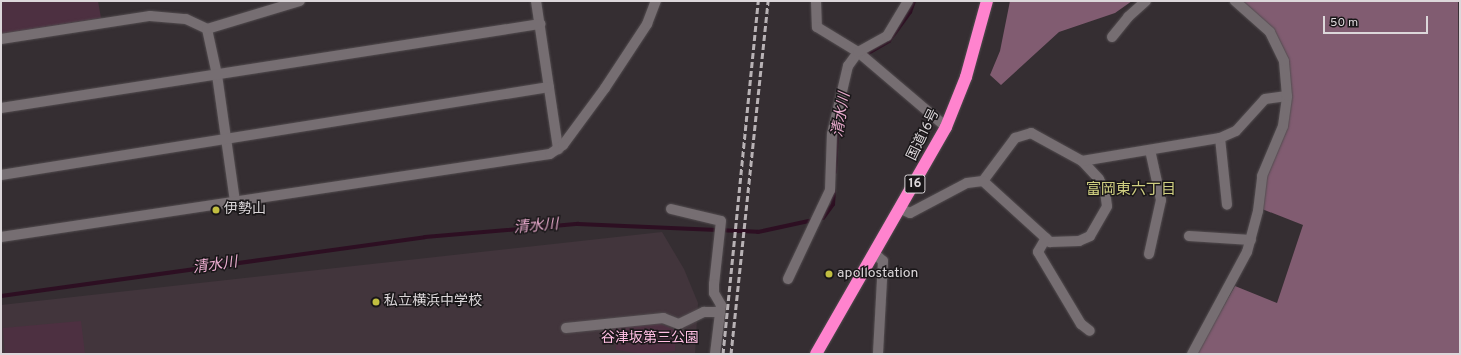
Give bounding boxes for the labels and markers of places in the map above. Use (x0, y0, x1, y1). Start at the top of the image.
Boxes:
place label: 伊勢山 (224, 202, 266, 218)
marker: 伊勢山 (211, 205, 221, 215)
place label: apollostation (837, 266, 918, 282)
marker: apollostation (824, 269, 834, 279)
place label: 私立横浜中学校 (384, 294, 482, 310)
marker: 私立横浜中学校 (371, 297, 381, 307)

